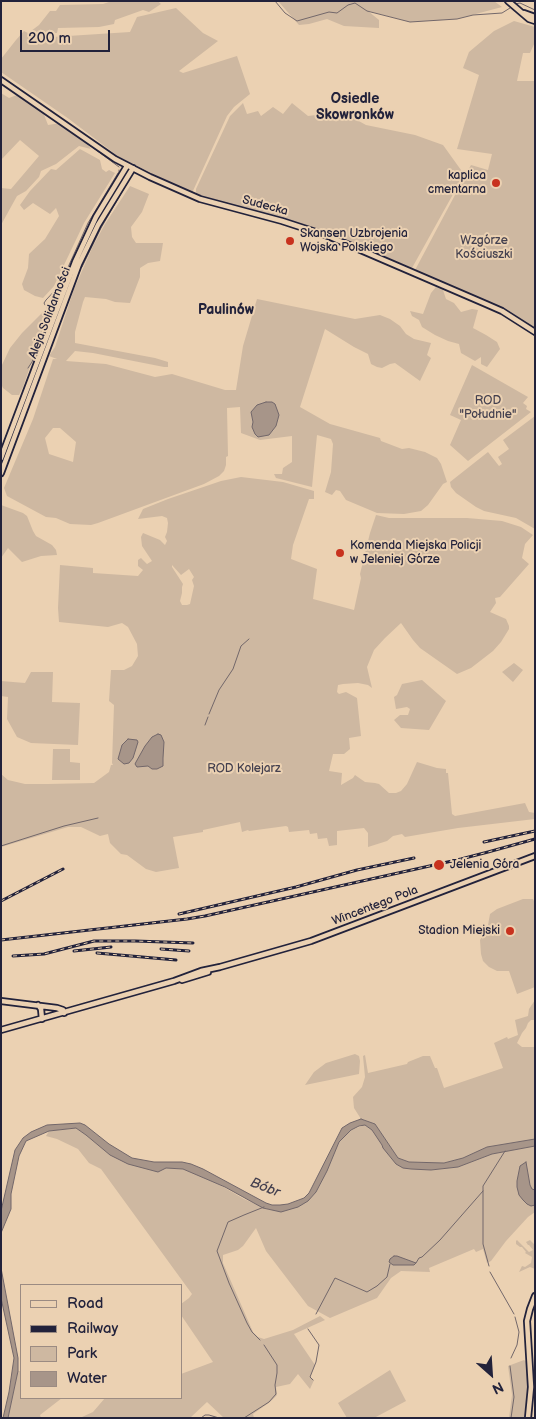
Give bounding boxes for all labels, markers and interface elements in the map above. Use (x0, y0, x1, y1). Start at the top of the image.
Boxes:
scale bar (22, 20, 112, 52)
text: 200 m (28, 29, 71, 48)
district label: Osiedle Skowronków (316, 91, 394, 124)
place label: kaplica cmentarna (428, 169, 486, 197)
marker: kaplica cmentarna (490, 177, 502, 189)
street label: Sudecka (241, 193, 289, 219)
place label: Skansen Uzbrojenia Wojska Polskiego (300, 227, 408, 255)
park label: Wzgórze Kościuszki (455, 234, 513, 262)
marker: Skansen Uzbrojenia Wojska Polskiego (284, 235, 296, 247)
street label: Aleja Solidarności (26, 265, 74, 361)
district label: Paulinów (198, 302, 254, 318)
park label: ROD "Południe" (460, 394, 516, 422)
place label: Komenda Miejska Policji w Jeleniej Górze (350, 539, 481, 567)
marker: Komenda Miejska Policji w Jeleniej Górze (334, 547, 346, 559)
park label: ROD Kolejarz (207, 762, 281, 776)
marker: Jelenia Góra (432, 858, 446, 872)
place label: Jelenia Góra (450, 858, 519, 872)
street label: Wincentego Pola (330, 883, 420, 929)
place label: Stadion Miejski (418, 924, 500, 938)
marker: Stadion Miejski (504, 925, 516, 937)
water label: Bóbr (248, 1175, 282, 1201)
legend (20, 1284, 182, 1399)
text: Road (67, 1294, 103, 1313)
text: Railway (67, 1319, 118, 1338)
text: Park (67, 1344, 97, 1363)
north arrow (466, 1349, 516, 1399)
text: Water (67, 1369, 107, 1388)
text: N (489, 1378, 506, 1398)

